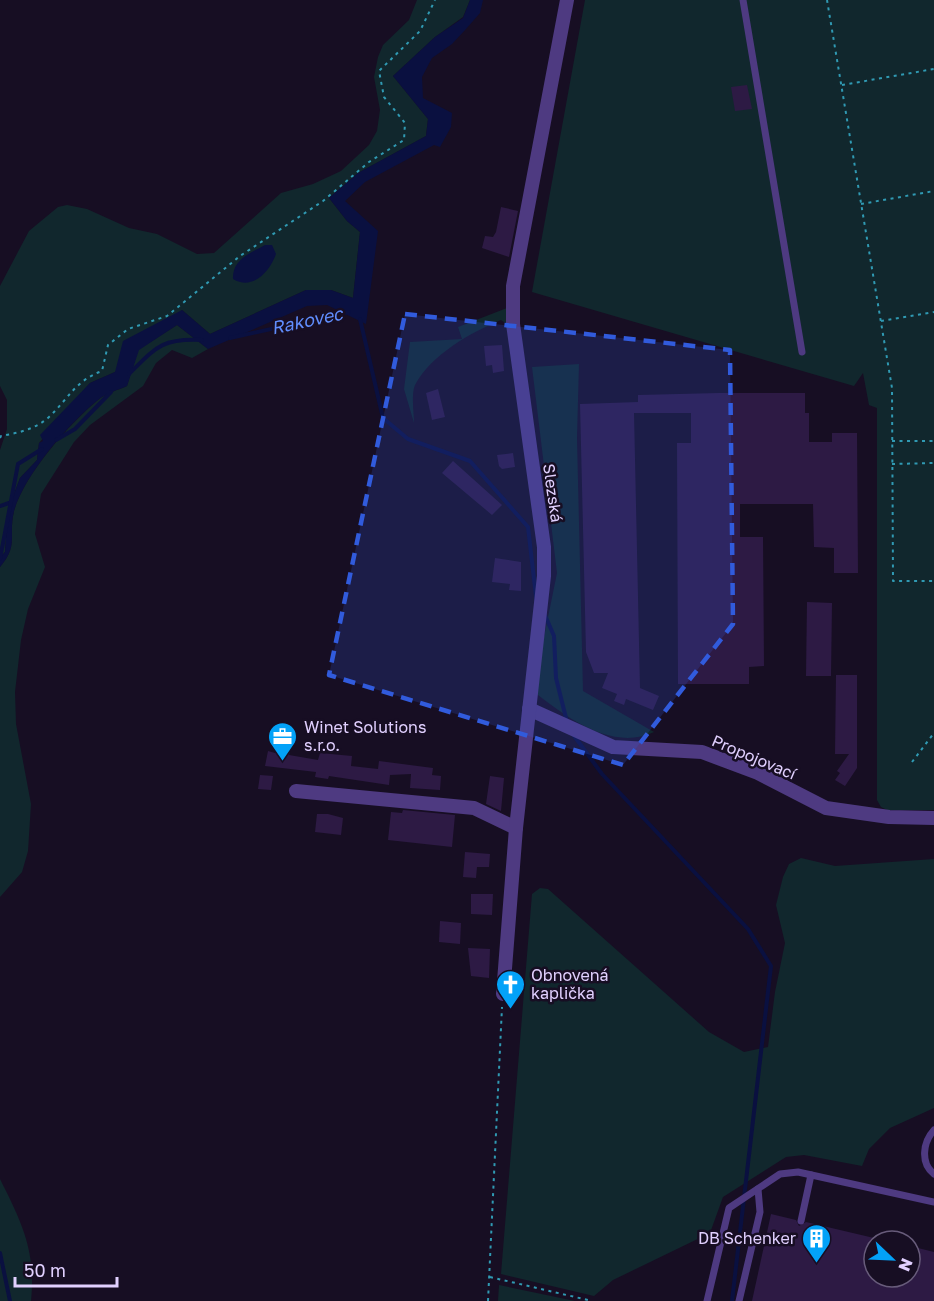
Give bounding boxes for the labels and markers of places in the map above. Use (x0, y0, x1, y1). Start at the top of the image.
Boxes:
place label: Winet Solutions s.r.o. (304, 717, 426, 755)
office icon: Winet Solutions s.r.o. (267, 720, 299, 762)
place label: Obnovená kaplička (531, 965, 609, 1003)
church icon: Obnovená kaplička (494, 968, 526, 1010)
building icon: DB Schenker (801, 1222, 833, 1264)
place label: DB Schenker (698, 1228, 796, 1248)

